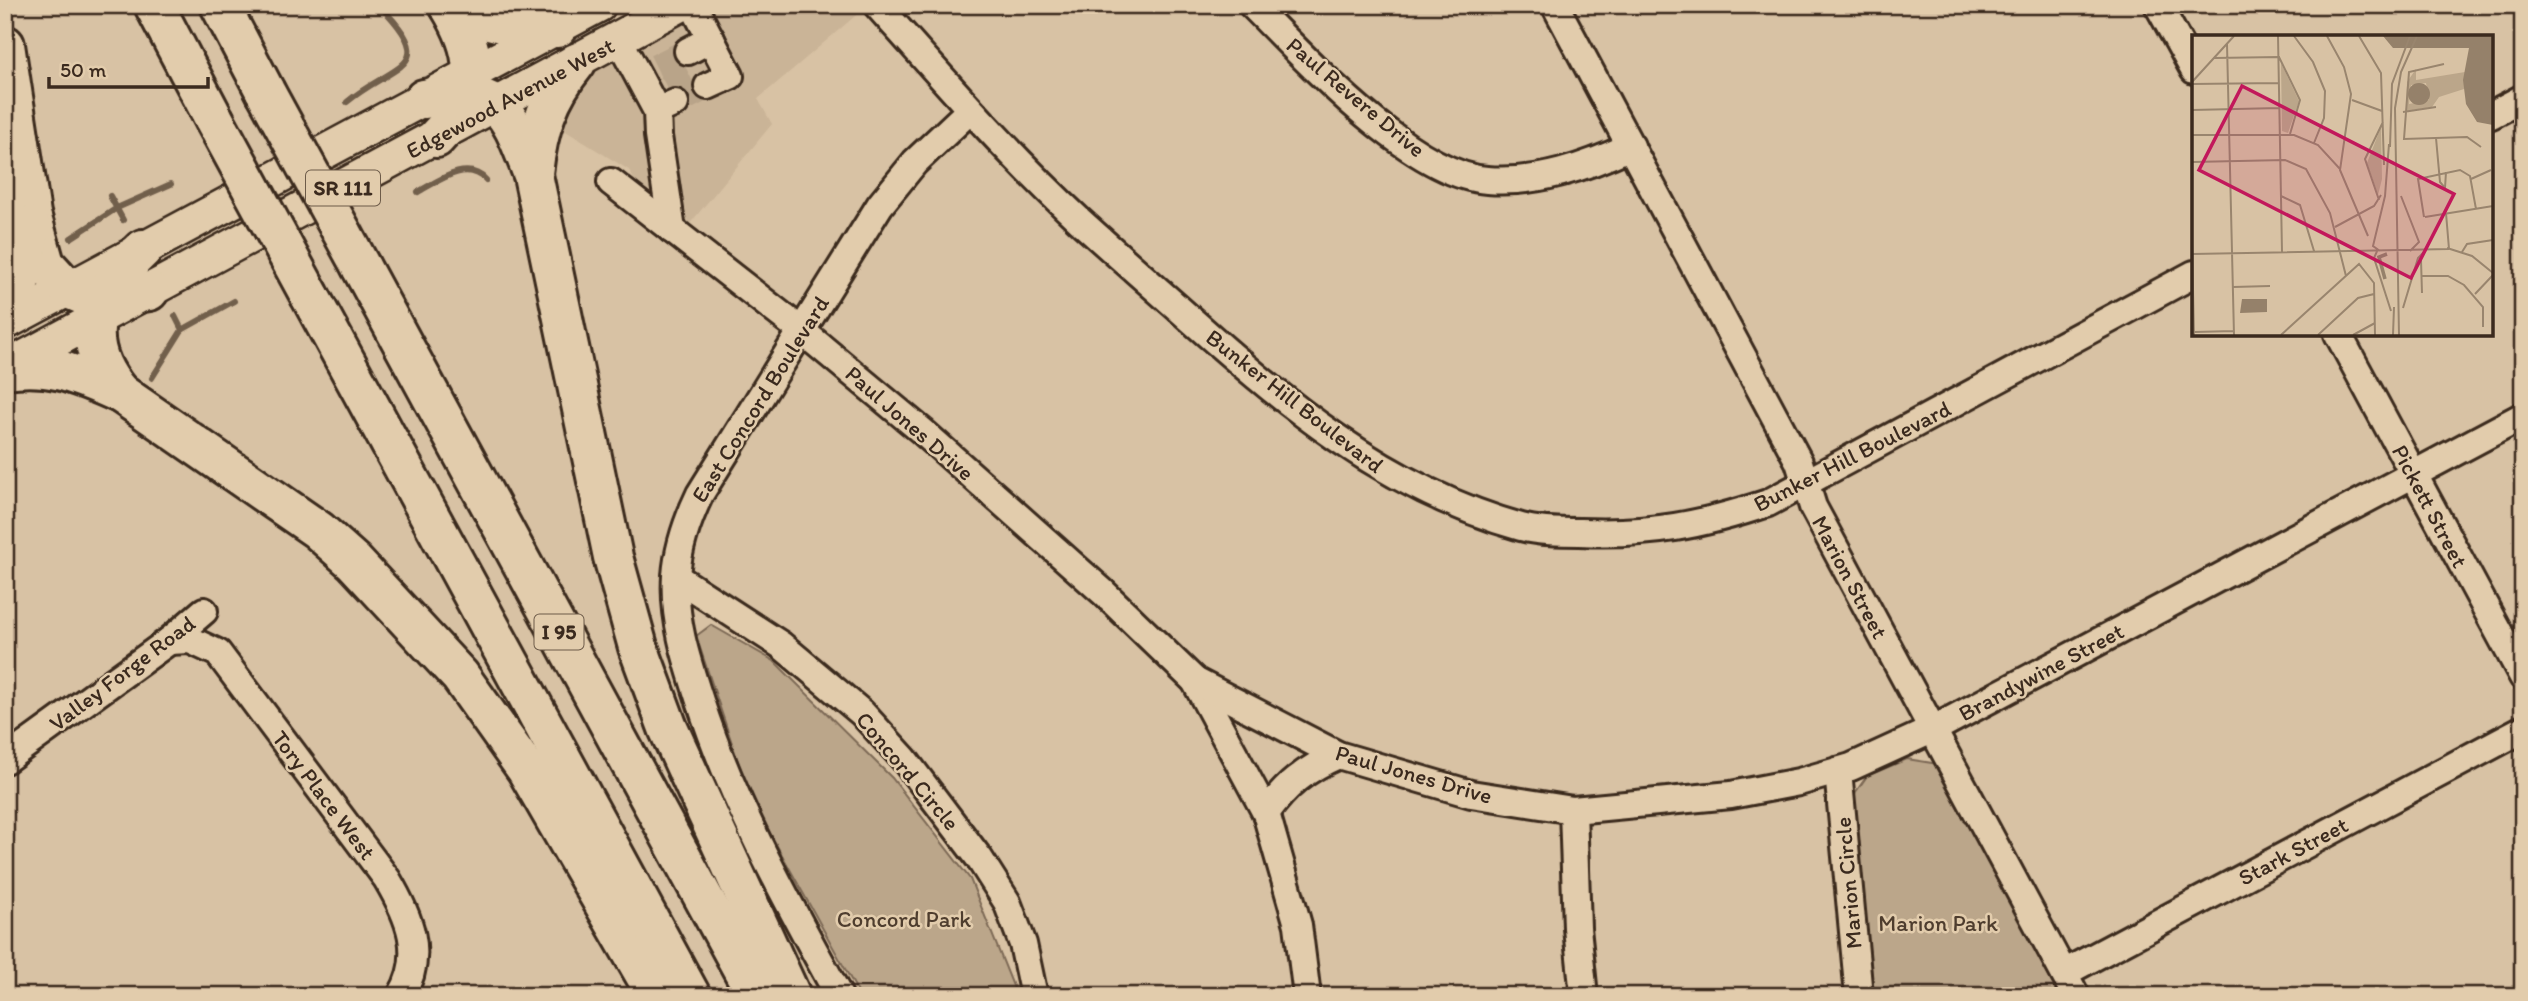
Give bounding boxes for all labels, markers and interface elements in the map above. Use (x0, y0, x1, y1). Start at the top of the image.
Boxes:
street label: Edgewood Avenue West (401, 31, 619, 165)
street label: Paul Revere Drive (1281, 31, 1431, 163)
inset map (2192, 35, 2493, 336)
scale bar (49, 46, 208, 90)
text: 50 m (60, 57, 107, 82)
road number: SR 111 (306, 170, 380, 206)
street label: East Concord Boulevard (685, 290, 835, 507)
street label: Bunker Hill Boulevard (1201, 323, 1390, 479)
street label: Paul Jones Drive (840, 359, 980, 487)
street label: Bunker Hill Boulevard (1749, 394, 1956, 518)
street label: Pickett Street (2386, 440, 2474, 573)
street label: Marion Street (1806, 511, 1894, 644)
street label: Valley Forge Road (44, 609, 201, 737)
road number: I 95 (534, 614, 584, 650)
street label: Brandywine Street (1954, 616, 2129, 727)
street label: Concord Circle (850, 706, 966, 836)
street label: Tory Place West (266, 725, 382, 866)
street label: Paul Jones Drive (1332, 738, 1496, 810)
street label: Stark Street (2233, 810, 2353, 892)
street label: Marion Circle (1828, 816, 1868, 950)
park label: Concord Park (837, 905, 971, 933)
park label: Marion Park (1878, 909, 1998, 937)

